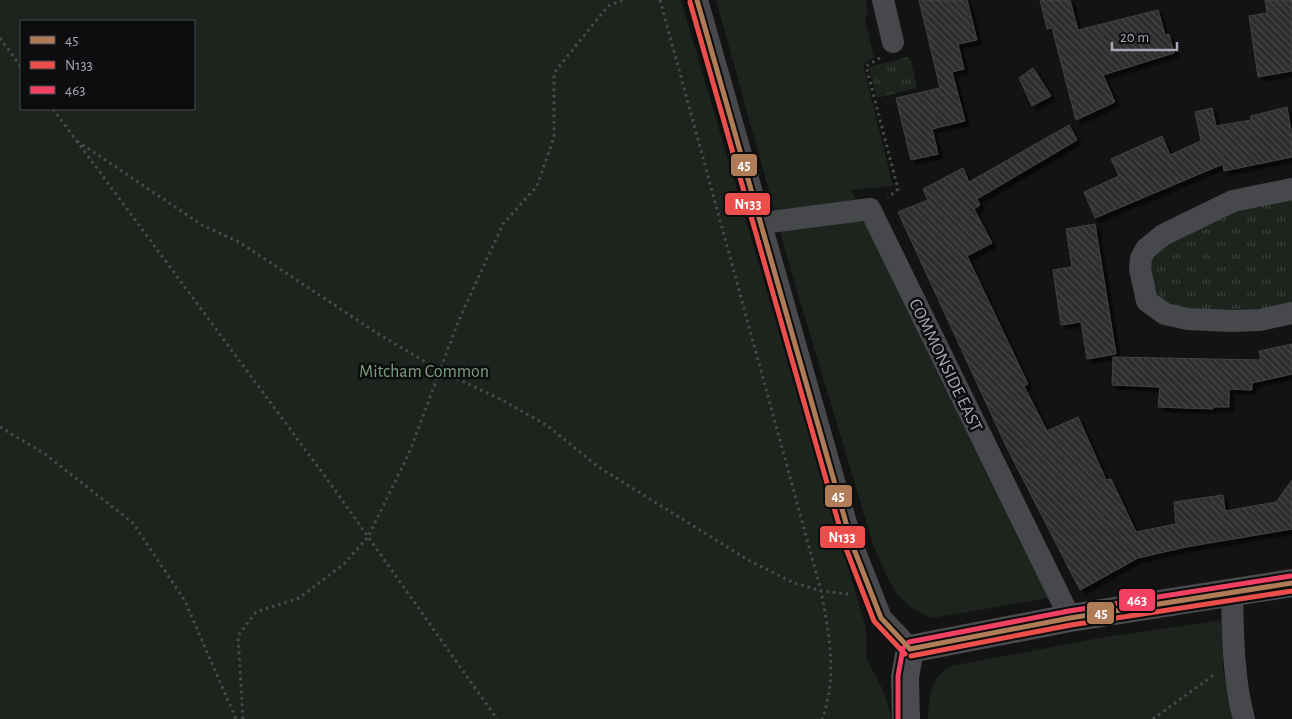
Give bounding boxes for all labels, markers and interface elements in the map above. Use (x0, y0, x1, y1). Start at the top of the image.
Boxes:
legend (20, 20, 195, 110)
scale bar (1112, 20, 1177, 52)
text: 20 m (1120, 30, 1149, 45)
text: 45 (65, 33, 79, 48)
text: N133 (65, 58, 93, 73)
text: 463 (65, 83, 85, 98)
line badge: 45 (730, 153, 758, 177)
text: 45 (737, 159, 751, 173)
line badge: N133 (724, 192, 771, 216)
text: N133 (735, 198, 761, 212)
street label: COMMONSIDE EAST (905, 296, 985, 435)
park label: Mitcham Common (359, 363, 489, 381)
line badge: 45 (824, 484, 853, 508)
text: 45 (831, 490, 845, 504)
line badge: N133 (819, 525, 866, 549)
text: N133 (829, 531, 855, 545)
line badge: 463 (1118, 588, 1156, 612)
text: 463 (1127, 594, 1147, 608)
line badge: 45 (1086, 601, 1115, 625)
text: 45 (1094, 607, 1108, 621)

